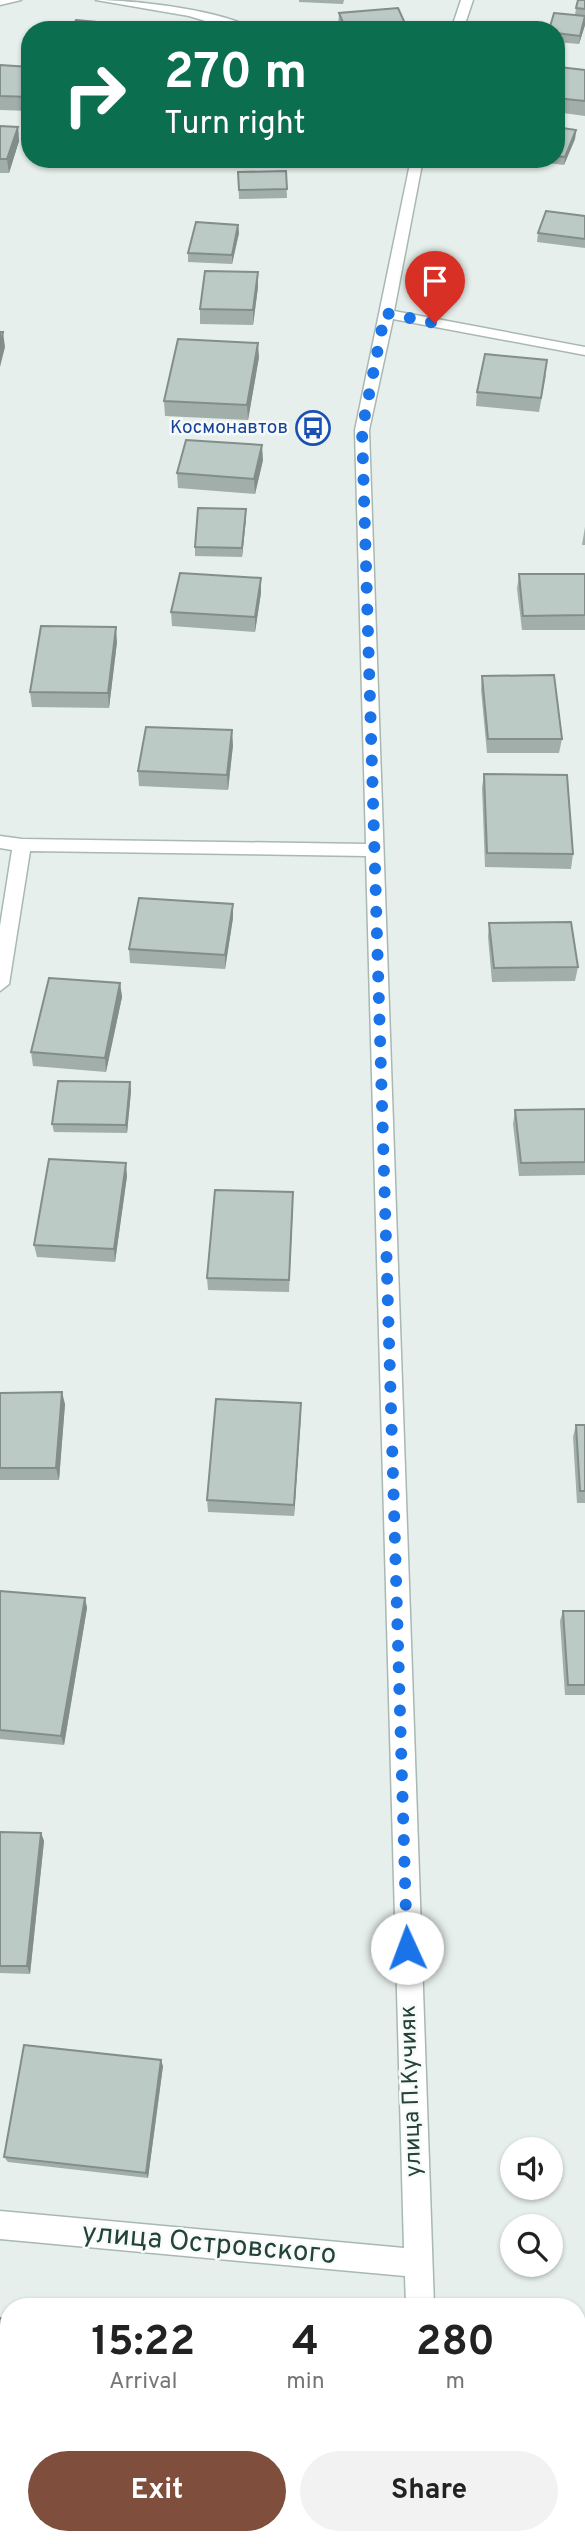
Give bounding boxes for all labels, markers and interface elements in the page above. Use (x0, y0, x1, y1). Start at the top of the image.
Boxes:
text: 270 m (164, 44, 307, 106)
icon: right (49, 49, 140, 140)
text: Turn right (164, 105, 306, 145)
pin (405, 251, 465, 323)
icon: arrive (416, 262, 454, 300)
bus stop icon: Космонавтов (294, 409, 332, 447)
place label: Космонавтов (170, 416, 288, 440)
position arrow (370, 1911, 444, 1985)
street label: улица П.Кучияк (395, 2004, 429, 2178)
map controls (500, 2137, 563, 2277)
button: sound (500, 2137, 563, 2200)
button: search (500, 2214, 563, 2277)
street label: улица Островского (80, 2216, 338, 2274)
text: 15:22 (91, 2317, 195, 2370)
text: 4 (292, 2317, 319, 2370)
text: 280 (416, 2317, 495, 2370)
text: Arrival (109, 2368, 177, 2397)
text: min (286, 2368, 325, 2397)
text: m (446, 2368, 465, 2397)
button: Exit (28, 2451, 286, 2531)
button: Share (300, 2451, 558, 2531)

